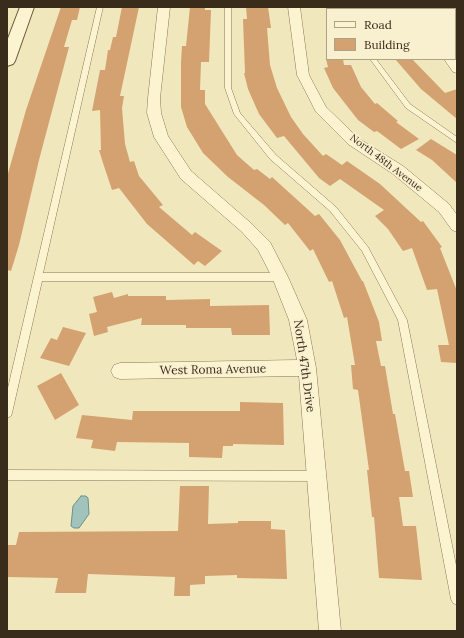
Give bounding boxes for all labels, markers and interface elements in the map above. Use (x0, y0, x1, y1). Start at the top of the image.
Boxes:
legend (326, 8, 456, 60)
text: Road (364, 17, 392, 32)
text: Building (364, 37, 410, 52)
street label: North 48th Avenue (347, 132, 425, 194)
street label: North 47th Drive (290, 319, 318, 413)
street label: West Roma Avenue (160, 362, 266, 378)

